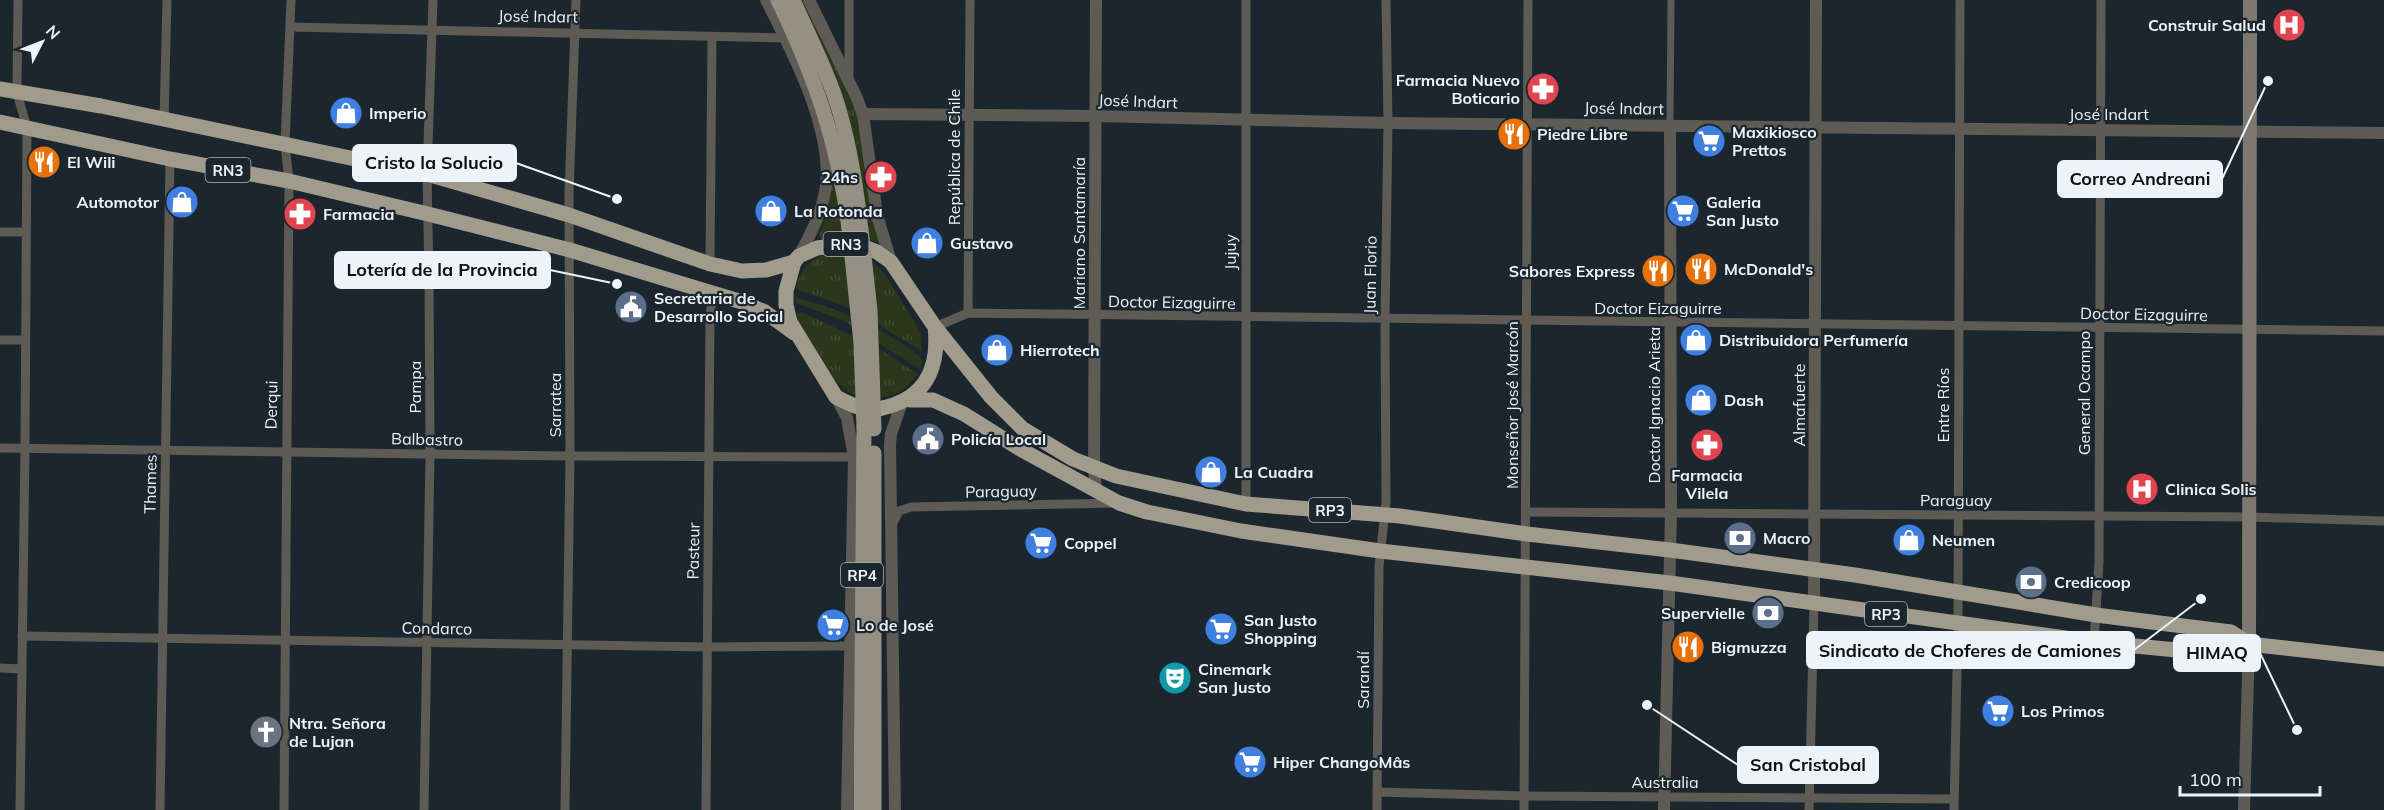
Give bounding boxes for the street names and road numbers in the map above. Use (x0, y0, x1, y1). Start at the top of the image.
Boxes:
street label: José Indart (498, 5, 578, 27)
street label: República de Chile (944, 89, 964, 225)
street label: José Indart (1098, 90, 1179, 112)
street label: José Indart (1584, 97, 1664, 119)
street label: José Indart (2069, 104, 2149, 124)
street label: Mariano Santamaría (1069, 157, 1089, 309)
road number: RN3 (206, 158, 250, 182)
road number: RN3 (824, 232, 868, 256)
street label: Jujuy (1220, 233, 1240, 270)
street label: Juan Florio (1359, 236, 1381, 314)
street label: Doctor Eizaguirre (1108, 291, 1236, 313)
street label: Doctor Eizaguirre (1594, 298, 1722, 318)
street label: Doctor Eizaguirre (2080, 303, 2208, 325)
street label: Monseñor José Marcón (1502, 321, 1522, 489)
street label: Doctor Ignacio Arieta (1644, 327, 1664, 483)
street label: General Ocampo (2074, 331, 2094, 455)
street label: Pampa (405, 361, 425, 413)
street label: Almafuerte (1789, 363, 1809, 447)
street label: Entre Ríos (1933, 367, 1953, 442)
street label: Sarratea (545, 373, 565, 437)
street label: Derqui (261, 380, 281, 430)
street label: Balbastro (391, 428, 463, 450)
street label: Thames (139, 454, 161, 514)
street label: Paraguay (965, 480, 1038, 502)
street label: Paraguay (1920, 490, 1992, 510)
road number: RP3 (1309, 498, 1351, 522)
street label: Pasteur (683, 522, 703, 580)
road number: RP4 (841, 563, 883, 587)
road number: RP3 (1865, 602, 1907, 626)
street label: Condarco (401, 617, 473, 639)
street label: Sarandí (1353, 650, 1373, 709)
street label: Australia (1632, 772, 1699, 792)

